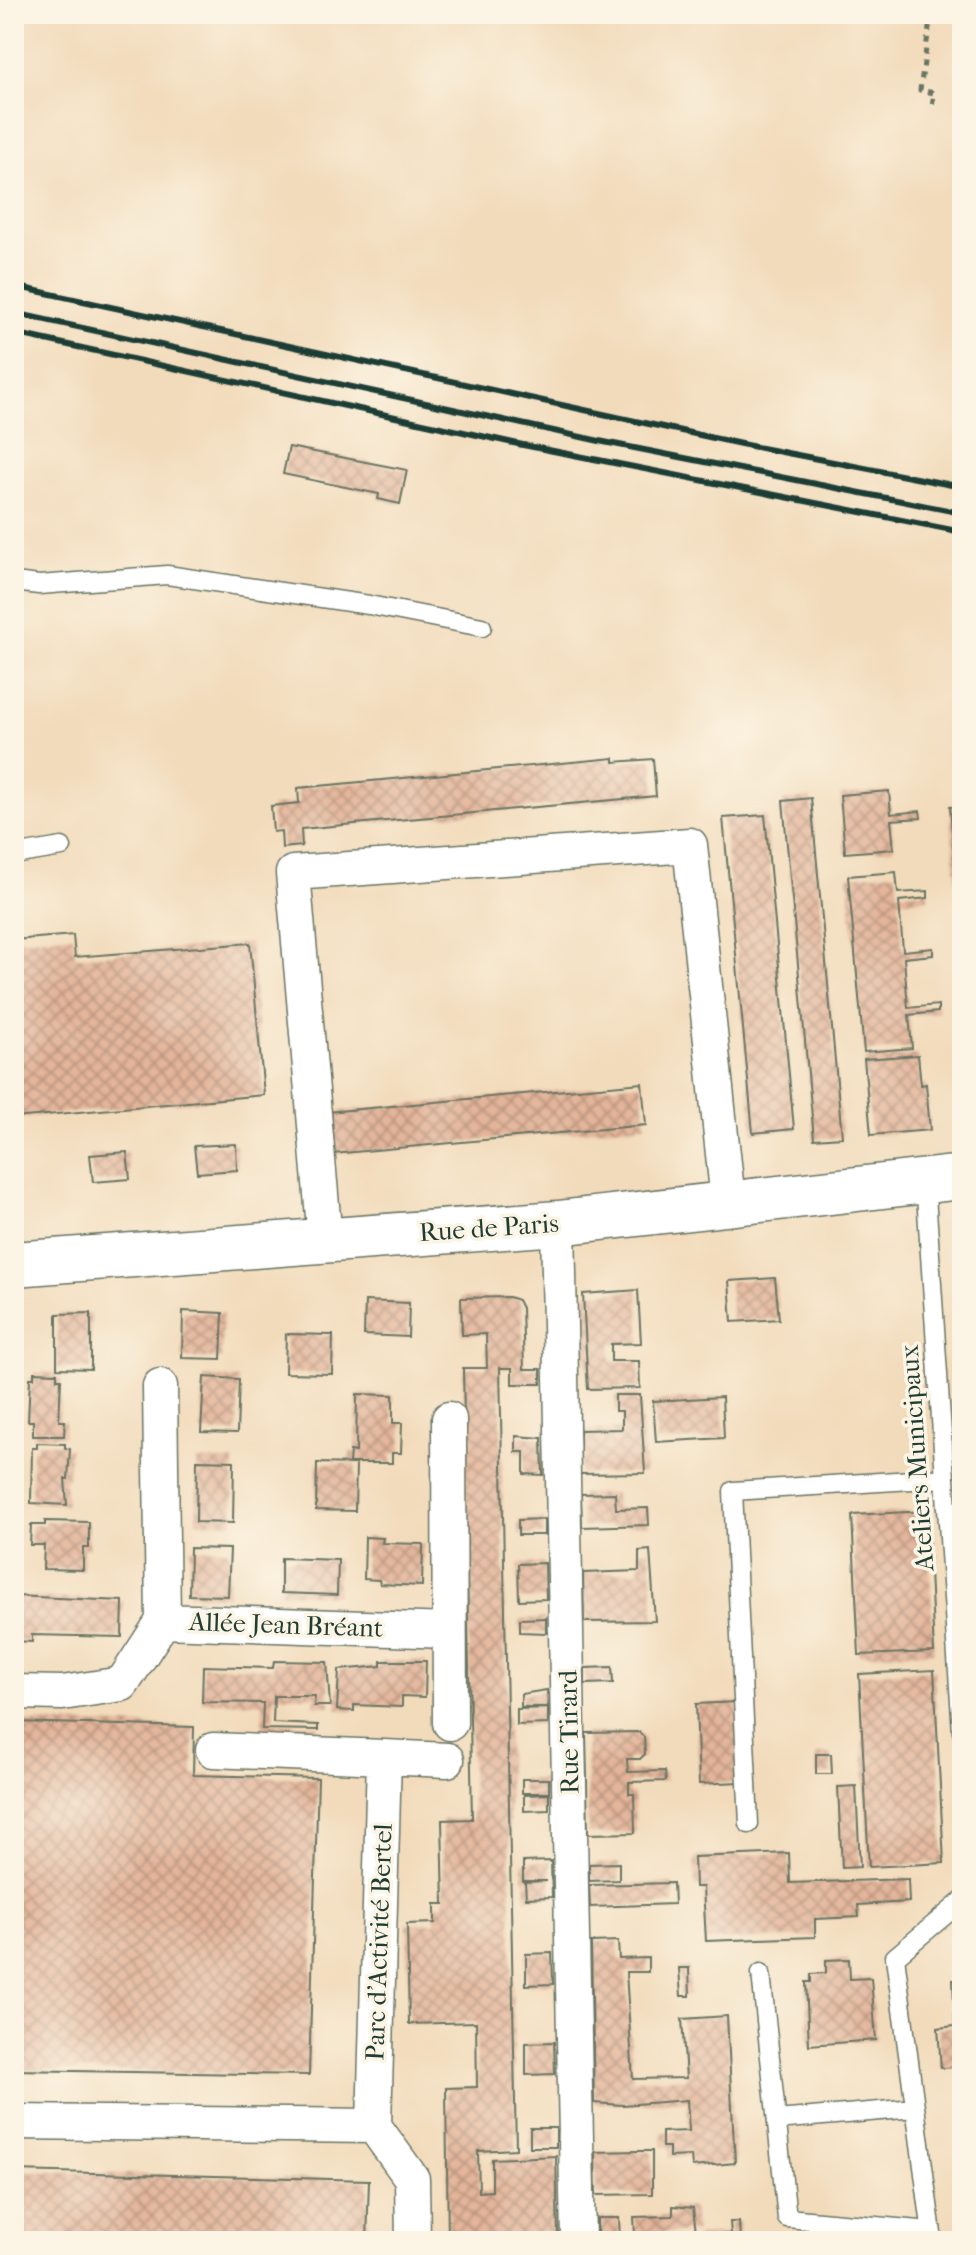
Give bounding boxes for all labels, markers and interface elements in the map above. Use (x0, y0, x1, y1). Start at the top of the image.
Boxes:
street label: Rue de Paris (418, 1208, 560, 1248)
street label: Ateliers Municipaux (894, 1343, 940, 1573)
street label: Allée Jean Bréant (188, 1606, 384, 1644)
street label: Rue Tirard (552, 1669, 586, 1794)
street label: Parc d'Activité Bertel (359, 1823, 399, 2061)

